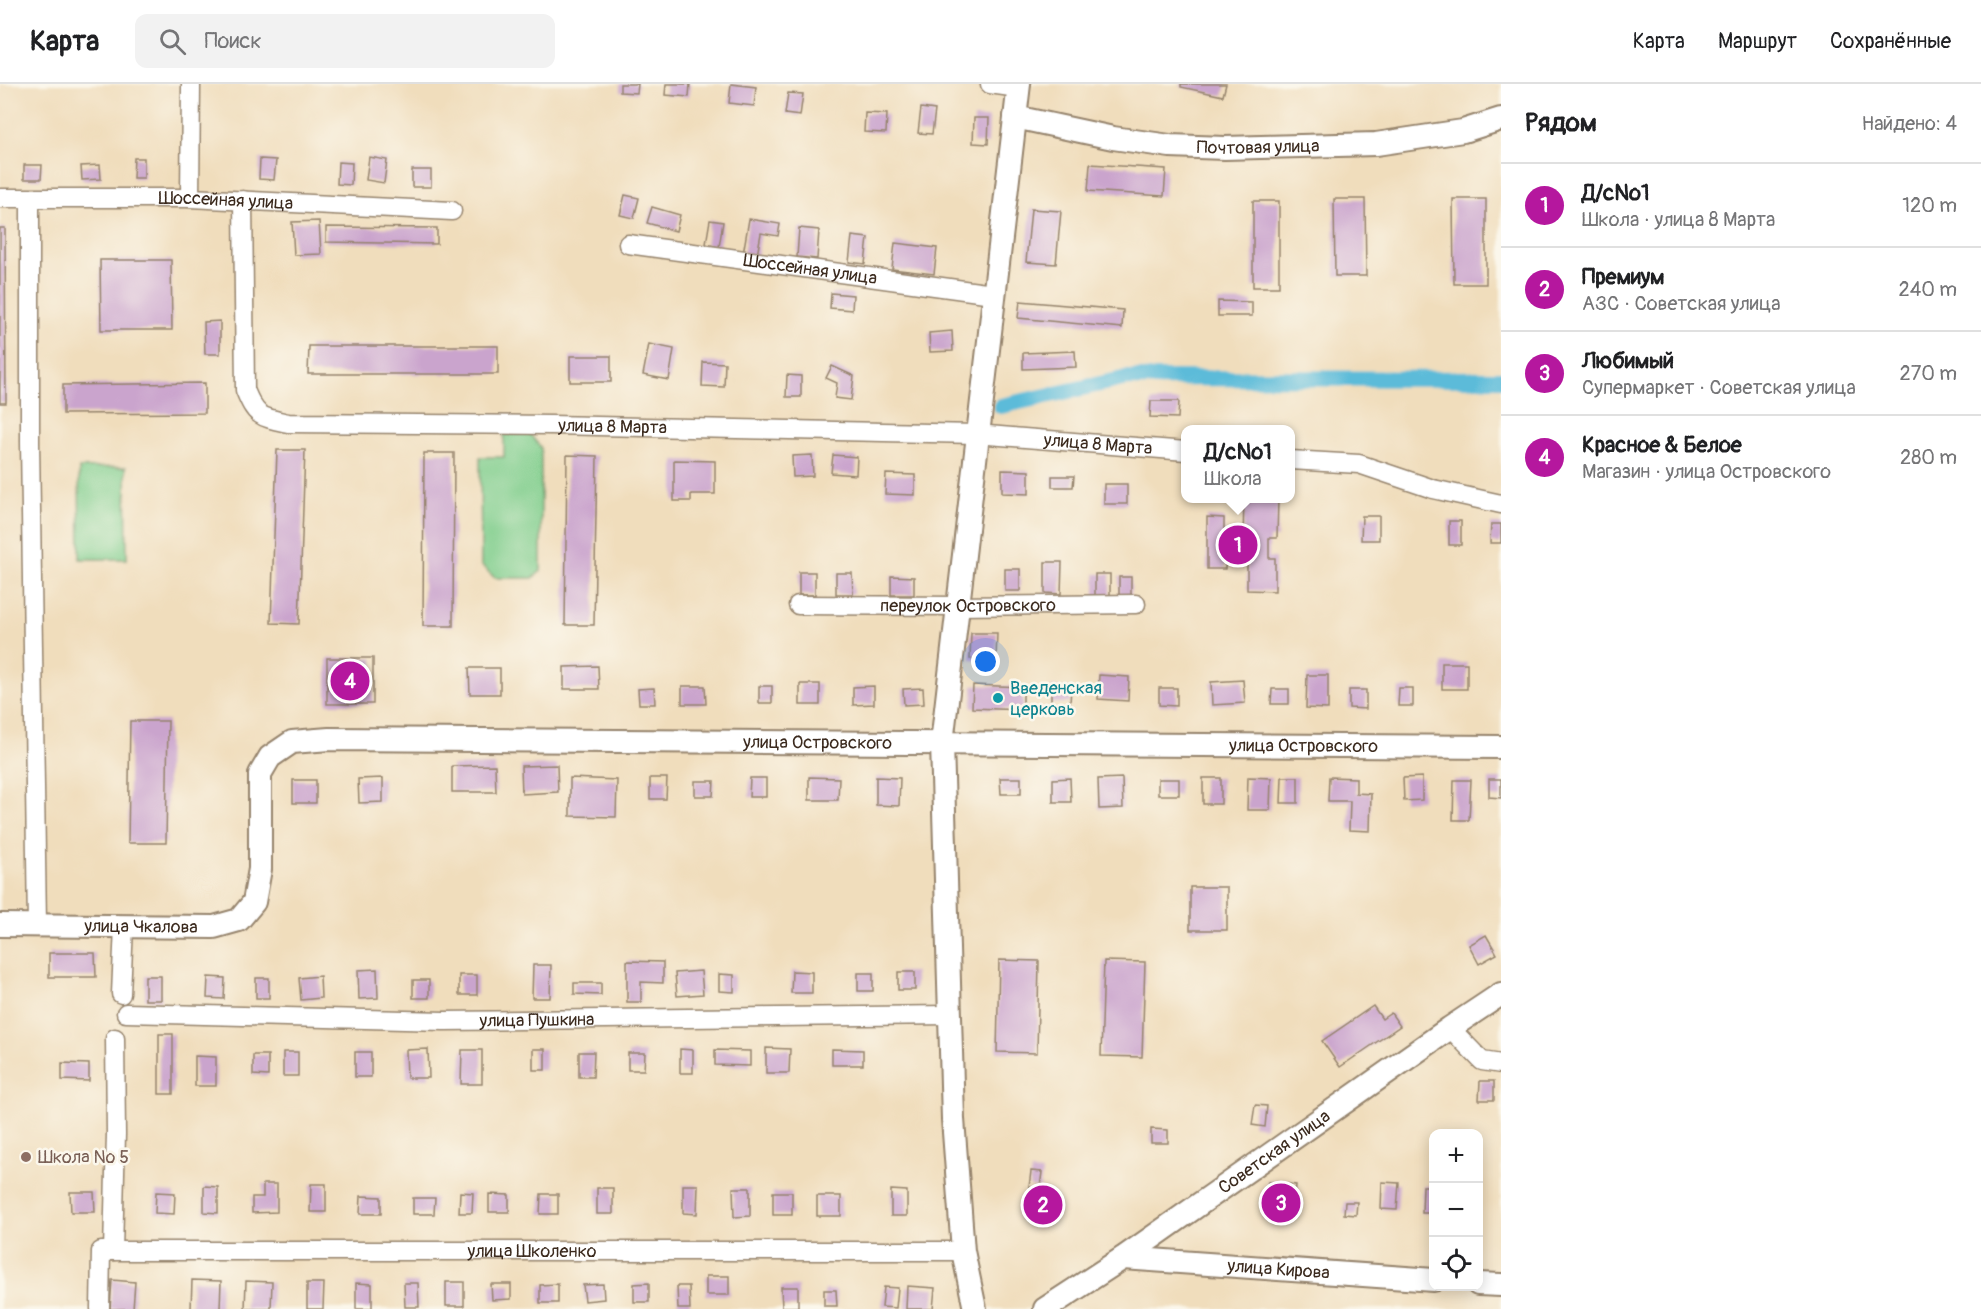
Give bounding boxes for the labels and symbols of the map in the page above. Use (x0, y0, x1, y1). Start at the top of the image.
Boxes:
street label: Почтовая улица (1196, 135, 1320, 160)
street label: Шоссейная улица (159, 187, 294, 215)
street label: Шоссейная улица (742, 249, 879, 290)
street label: улица 8 Марта (557, 414, 667, 439)
street label: улица 8 Марта (1042, 428, 1153, 460)
pin: 1 (1218, 522, 1258, 568)
street label: переулок Островского (880, 594, 1056, 618)
your location (971, 647, 1000, 676)
pin: 4 (330, 658, 370, 704)
place label: Введенская церковь (1010, 677, 1102, 721)
marker: Введенская церковь (991, 691, 1005, 705)
street label: улица Островского (742, 731, 892, 755)
street label: улица Островского (1228, 734, 1378, 758)
street label: улица Чкалова (83, 915, 198, 939)
street label: улица Пушкина (478, 1008, 594, 1033)
street label: Советская улица (1214, 1105, 1335, 1199)
place label: Школа № 5 (38, 1146, 129, 1169)
marker: Школа № 5 (19, 1150, 33, 1164)
pin: 3 (1262, 1180, 1300, 1226)
pin: 2 (1024, 1182, 1062, 1228)
street label: улица Школенко (467, 1240, 597, 1263)
street label: улица Кирова (1226, 1254, 1331, 1285)

